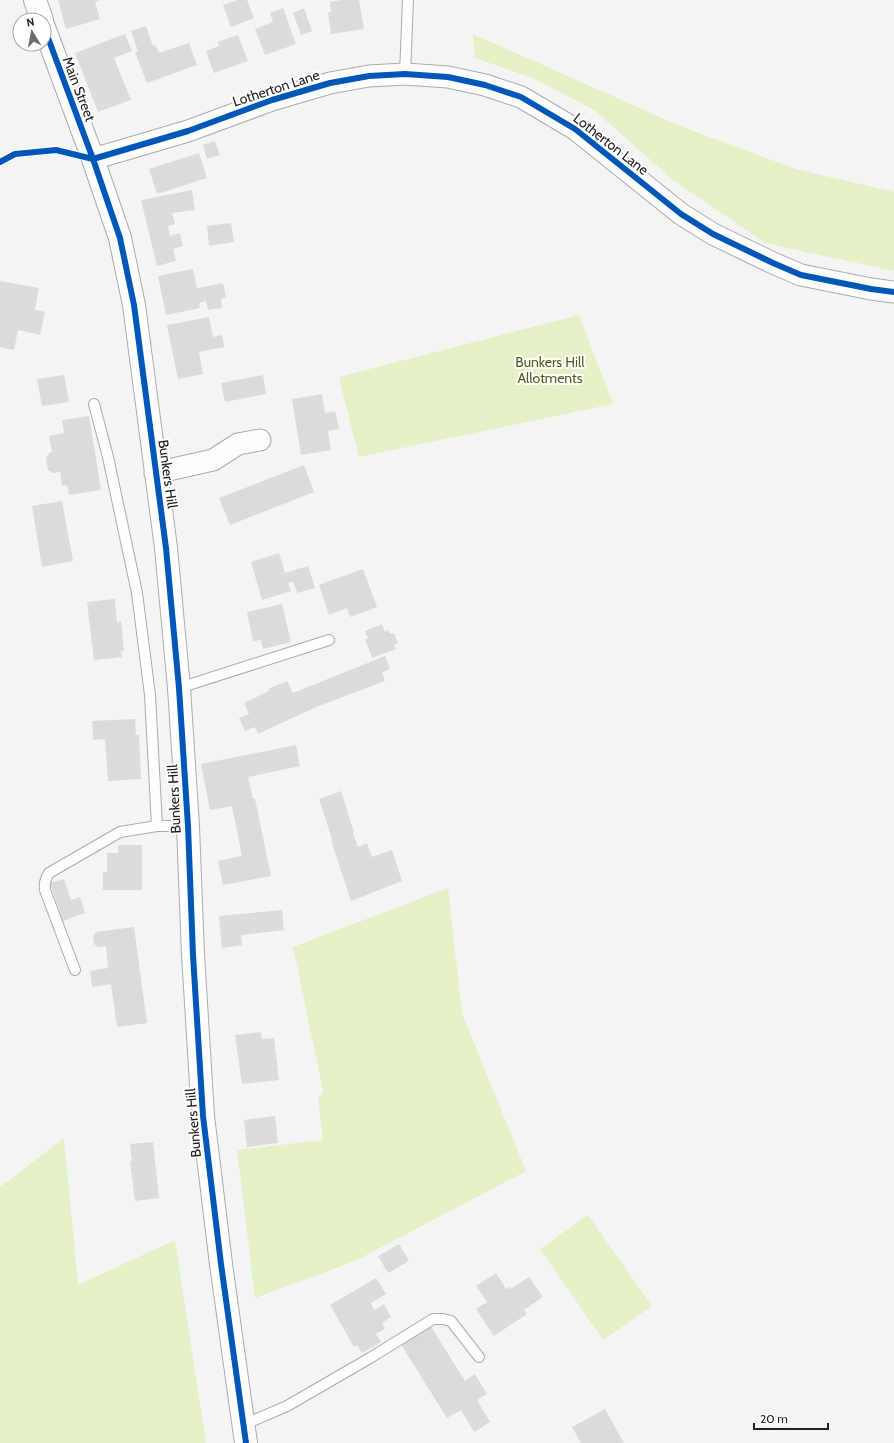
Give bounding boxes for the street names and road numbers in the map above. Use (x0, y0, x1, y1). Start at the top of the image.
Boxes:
street label: Main Street (58, 54, 100, 124)
street label: Lotherton Lane (230, 65, 322, 111)
street label: Lotherton Lane (570, 109, 652, 179)
street label: Bunkers Hill (154, 438, 182, 510)
street label: Bunkers Hill (163, 763, 185, 834)
street label: Bunkers Hill (181, 1087, 205, 1158)

